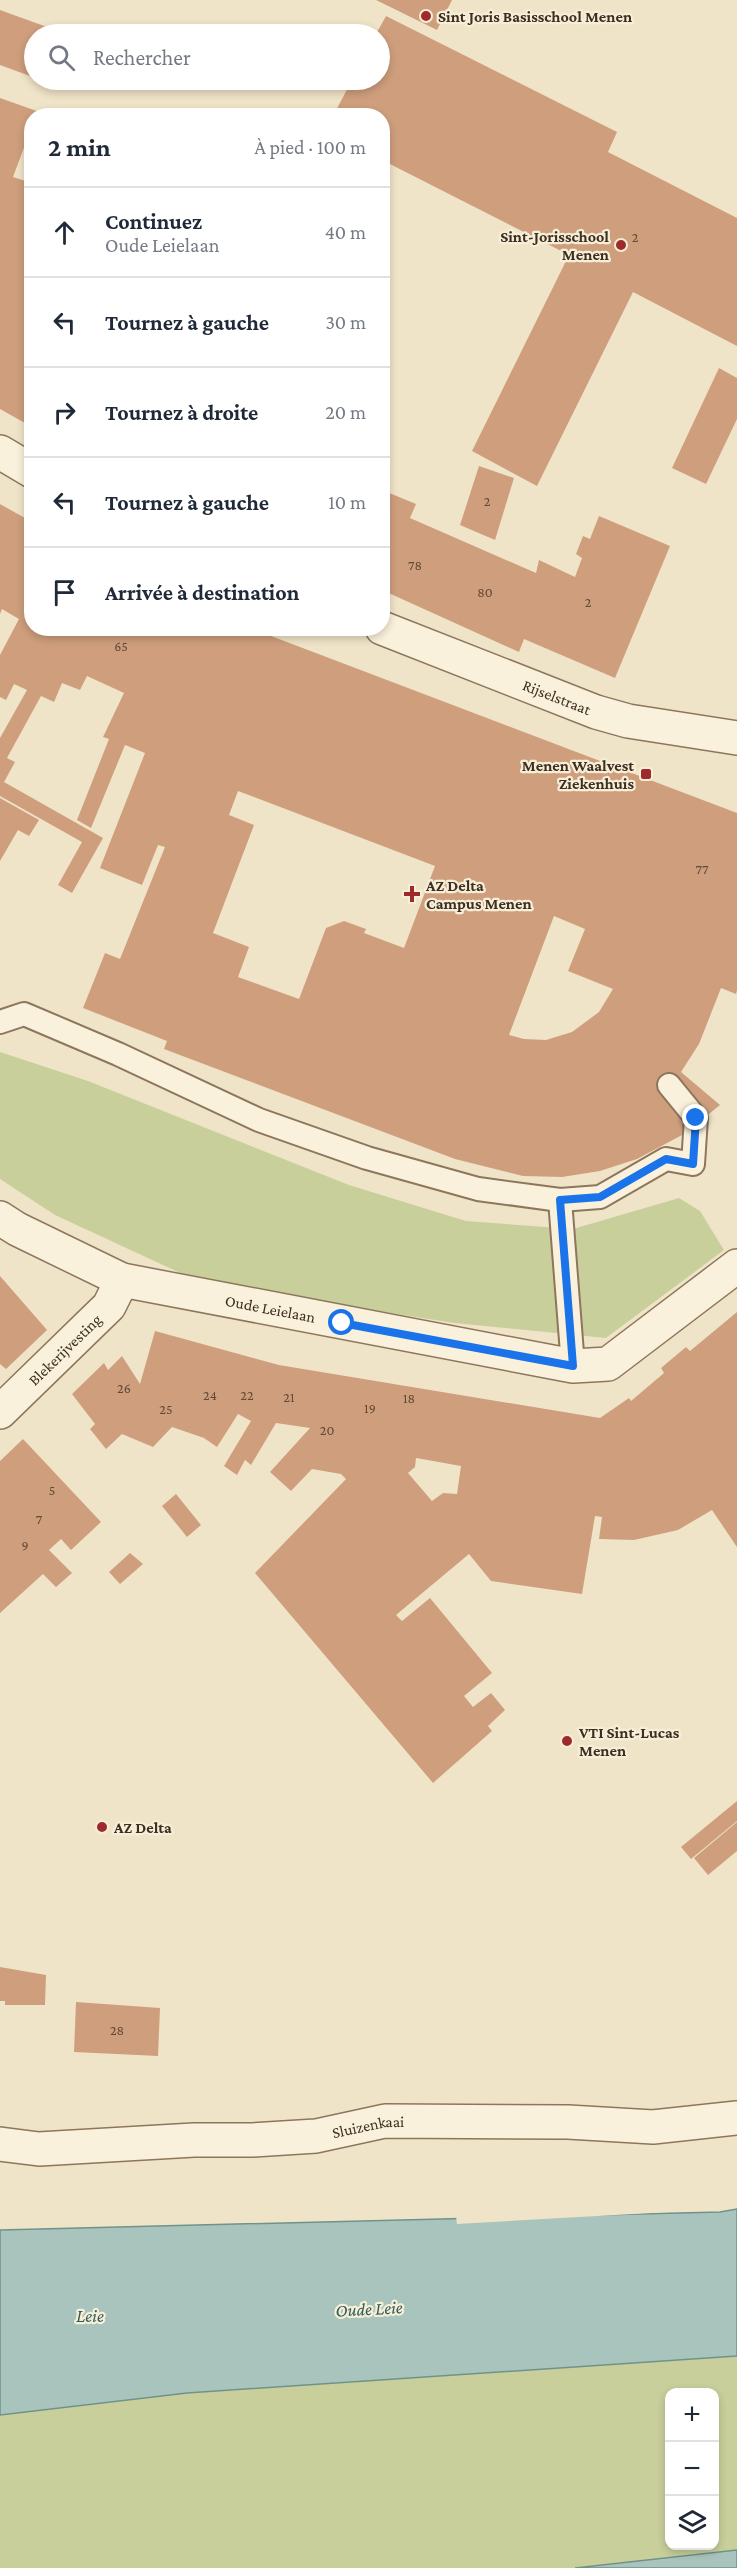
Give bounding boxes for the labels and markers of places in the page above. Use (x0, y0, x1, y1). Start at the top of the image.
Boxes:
place label: Sint Joris Basisschool Menen (438, 8, 632, 25)
marker: Sint Joris Basisschool Menen (419, 9, 433, 23)
place label: Sint-Jorisschool Menen (500, 228, 609, 263)
marker: Sint-Jorisschool Menen (614, 238, 628, 252)
place label: Menen Waalvest Ziekenhuis (522, 757, 634, 792)
marker: Menen Waalvest Ziekenhuis (639, 767, 653, 781)
place label: AZ Delta Campus Menen (425, 877, 532, 912)
marker: AZ Delta Campus Menen (403, 885, 421, 903)
place label: VTI Sint-Lucas Menen (578, 1724, 680, 1759)
marker: VTI Sint-Lucas Menen (560, 1734, 574, 1748)
place label: AZ Delta (113, 1819, 172, 1836)
marker: AZ Delta (95, 1820, 109, 1834)

